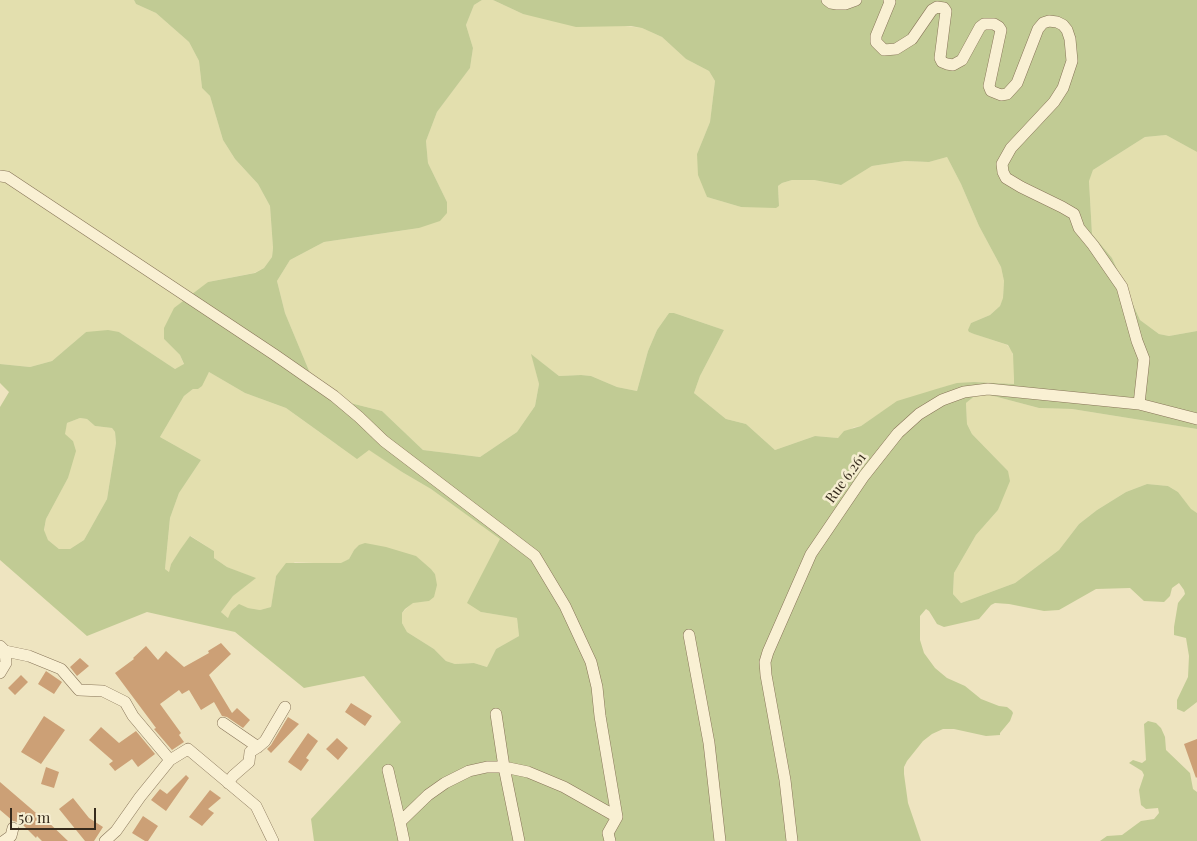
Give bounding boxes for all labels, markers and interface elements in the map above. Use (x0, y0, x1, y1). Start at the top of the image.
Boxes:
street label: Rue 6.261 (822, 450, 870, 506)
scale bar (12, 798, 99, 830)
text: 50 m (18, 807, 50, 827)

